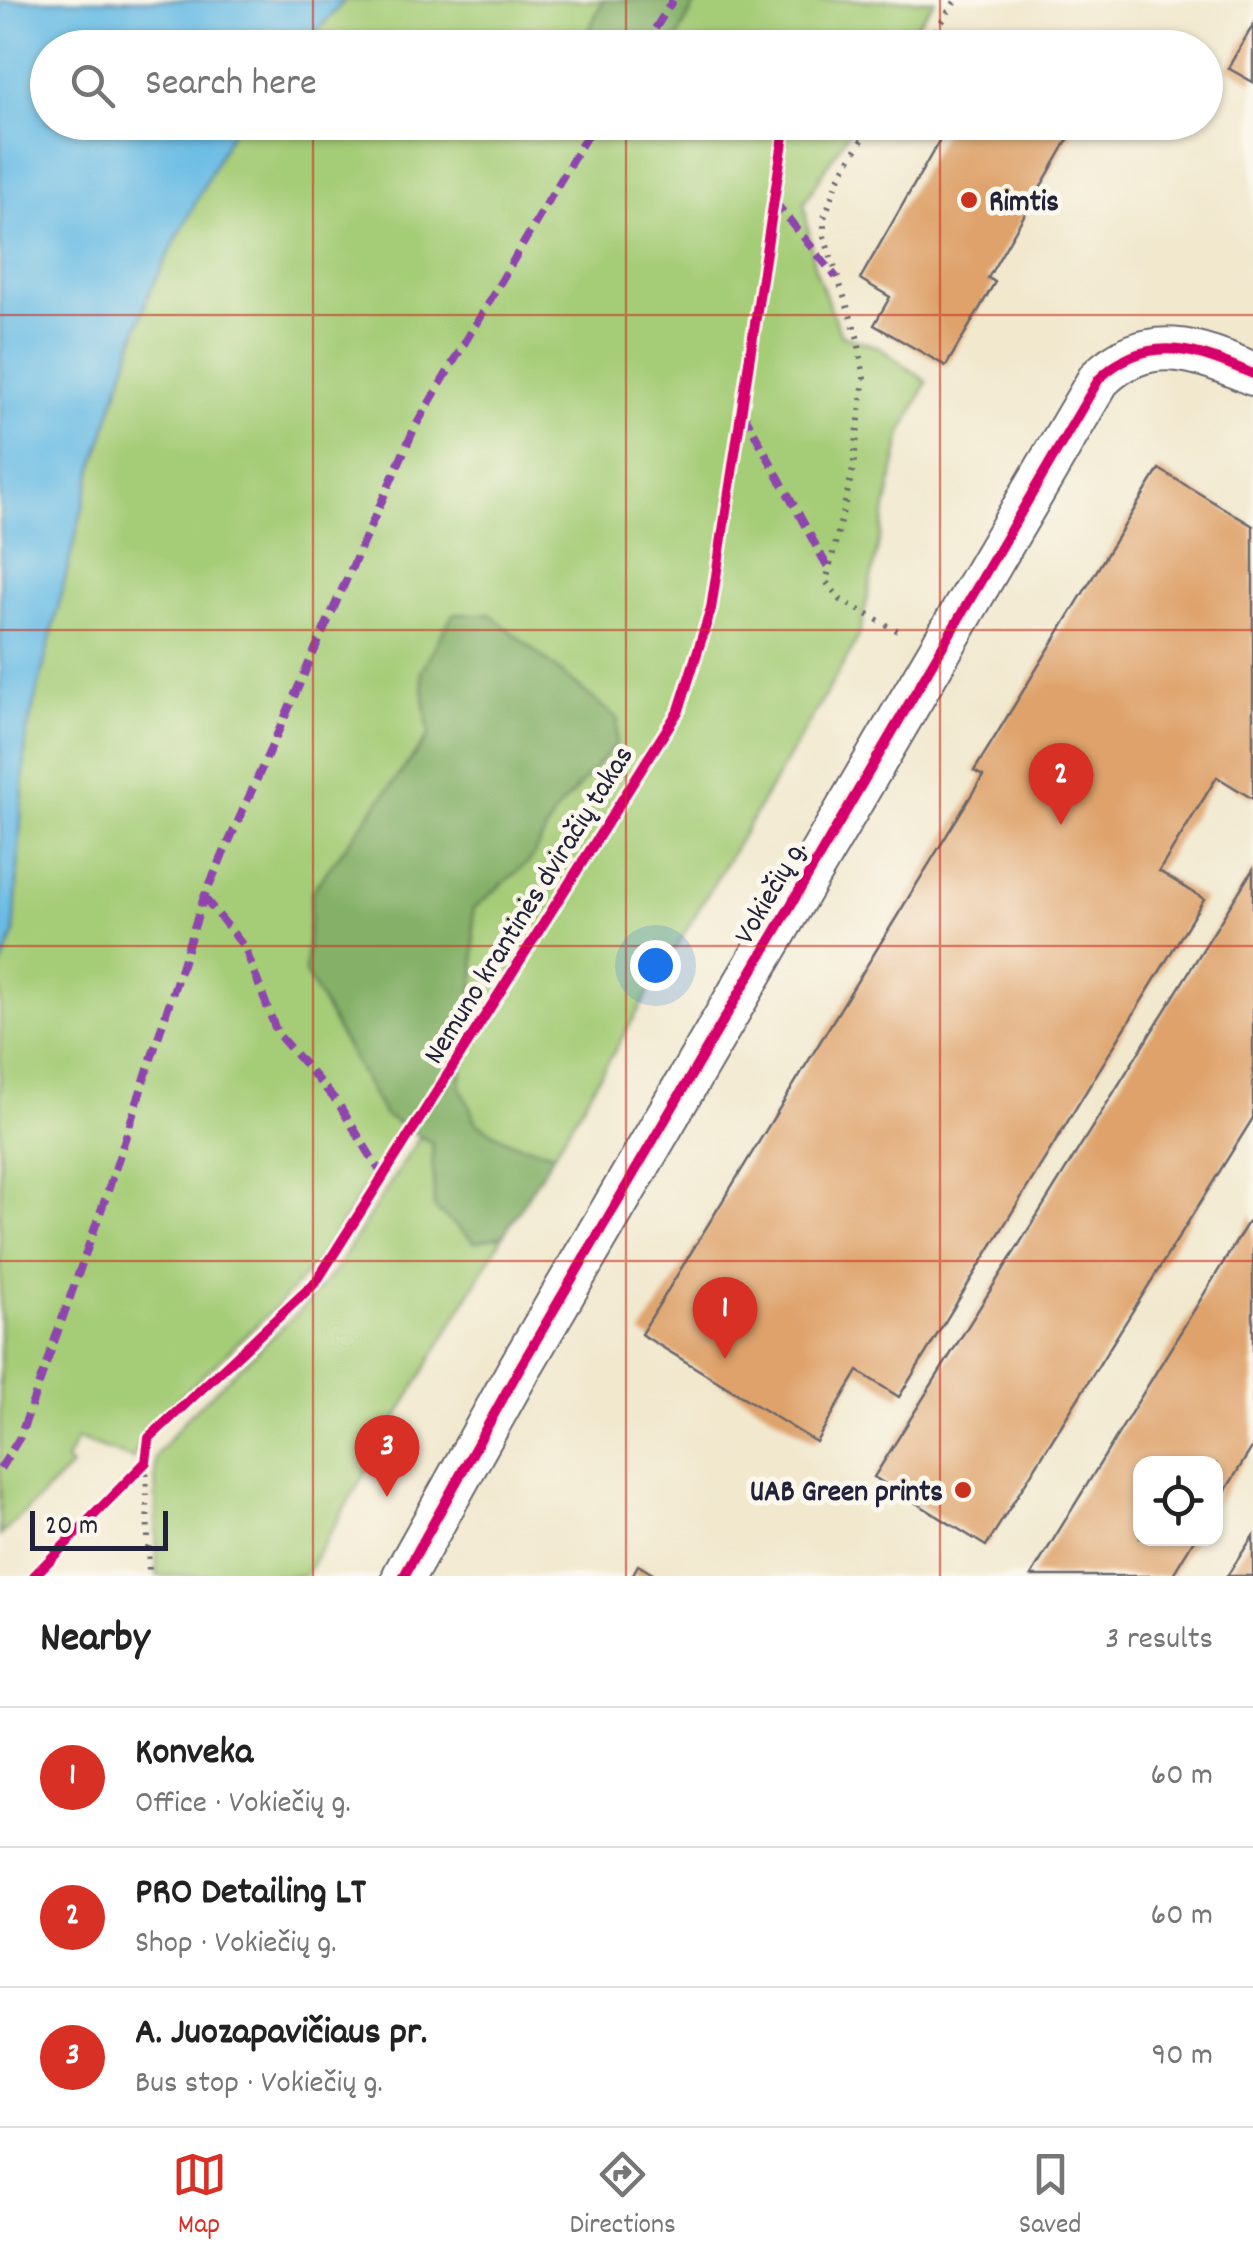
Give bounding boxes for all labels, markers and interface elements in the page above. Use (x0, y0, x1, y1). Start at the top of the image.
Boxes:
search box (30, 30, 1223, 140)
icon: search (65, 58, 120, 113)
text: Search here (145, 58, 317, 113)
place label: Rimtis (989, 183, 1059, 226)
marker: Rimtis (958, 189, 980, 211)
street label: Nemuno krantinės dviračių takas (415, 739, 647, 1074)
pin: 2 (1028, 742, 1094, 825)
street label: Vokiečių g. (726, 833, 820, 953)
your location (630, 940, 681, 991)
pin: 1 (692, 1276, 758, 1359)
pin: 3 (354, 1414, 420, 1497)
map controls (1133, 1456, 1223, 1546)
button: locate (1133, 1456, 1223, 1546)
place label: UAB Green prints (750, 1473, 943, 1516)
marker: UAB Green prints (952, 1479, 974, 1501)
scale bar (30, 1506, 168, 1550)
text: 20 m (45, 1508, 98, 1548)
text: Nearby (40, 1611, 150, 1671)
text: 3 results (1105, 1618, 1213, 1664)
text: Konveka (135, 1727, 253, 1782)
text: 1 (69, 1754, 76, 1800)
text: 60 m (1151, 1754, 1213, 1800)
text: Office · Vokiečių g. (135, 1782, 351, 1828)
text: PRO Detailing LT (135, 1867, 366, 1922)
text: 2 (66, 1894, 79, 1940)
text: 60 m (1151, 1894, 1213, 1940)
text: Shop · Vokiečių g. (135, 1922, 337, 1968)
text: A. Juozapavičiaus pr. (135, 2007, 427, 2062)
text: 3 (65, 2034, 80, 2080)
text: 90 m (1152, 2034, 1213, 2080)
text: Bus stop · Vokiečių g. (135, 2062, 383, 2108)
tab: Map (172, 2147, 227, 2247)
tab: Directions (570, 2147, 676, 2247)
tab: Saved (1019, 2147, 1081, 2247)

